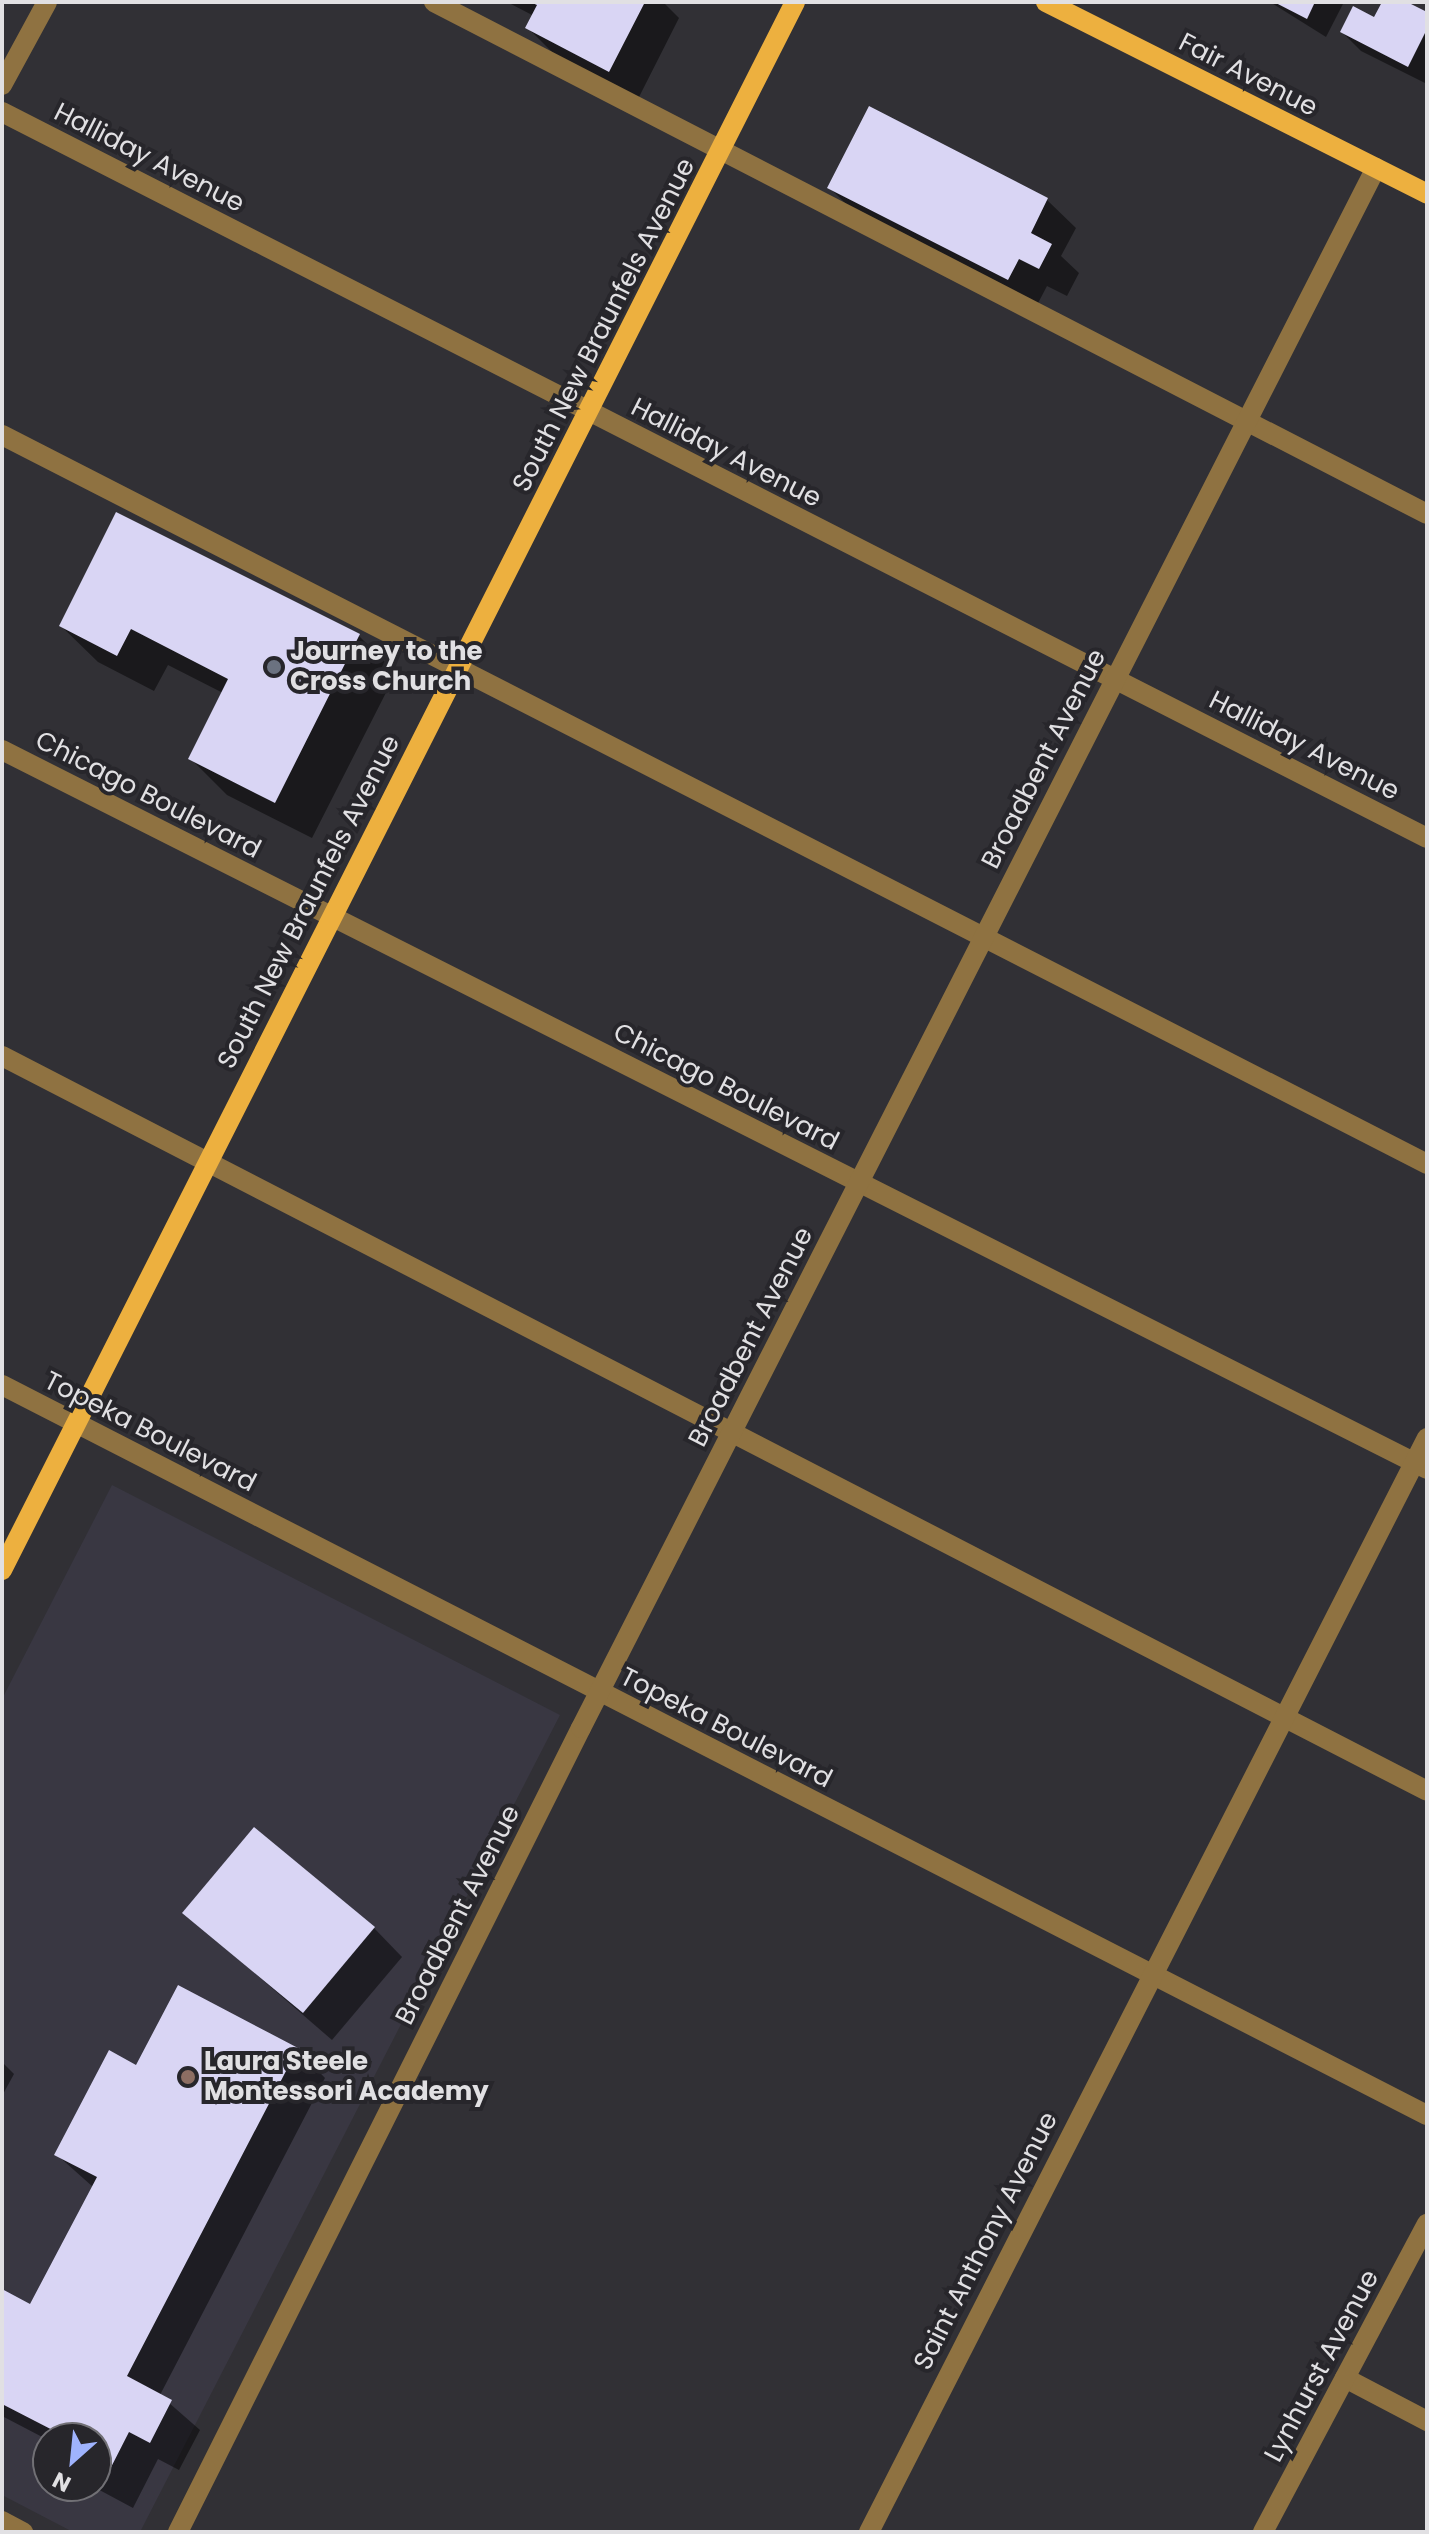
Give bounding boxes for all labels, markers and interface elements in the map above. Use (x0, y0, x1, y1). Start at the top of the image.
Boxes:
street label: Fair Avenue (1173, 27, 1323, 123)
street label: Halliday Avenue (49, 97, 249, 219)
street label: South New Braunfels Avenue (506, 153, 702, 497)
street label: Halliday Avenue (626, 392, 826, 514)
place label: Journey to the Cross Church (290, 636, 482, 698)
street label: Broadbent Avenue (975, 644, 1113, 874)
marker: Journey to the Cross Church (265, 658, 283, 676)
street label: Halliday Avenue (1204, 685, 1404, 807)
street label: Chicago Boulevard (30, 725, 266, 865)
street label: South New Braunfels Avenue (211, 730, 407, 1074)
street label: Chicago Boulevard (608, 1017, 844, 1157)
street label: Broadbent Avenue (682, 1222, 820, 1452)
street label: Topeka Boulevard (39, 1365, 261, 1499)
street label: Topeka Boulevard (615, 1661, 837, 1795)
street label: Broadbent Avenue (389, 1800, 527, 2030)
place label: Laura Steele Montessori Academy (204, 2046, 489, 2108)
marker: Laura Steele Montessori Academy (179, 2068, 197, 2086)
street label: Saint Anthony Avenue (907, 2107, 1065, 2375)
street label: Lynhurst Avenue (1258, 2265, 1386, 2467)
north arrow (32, 2422, 112, 2502)
text: N (47, 2464, 76, 2500)

